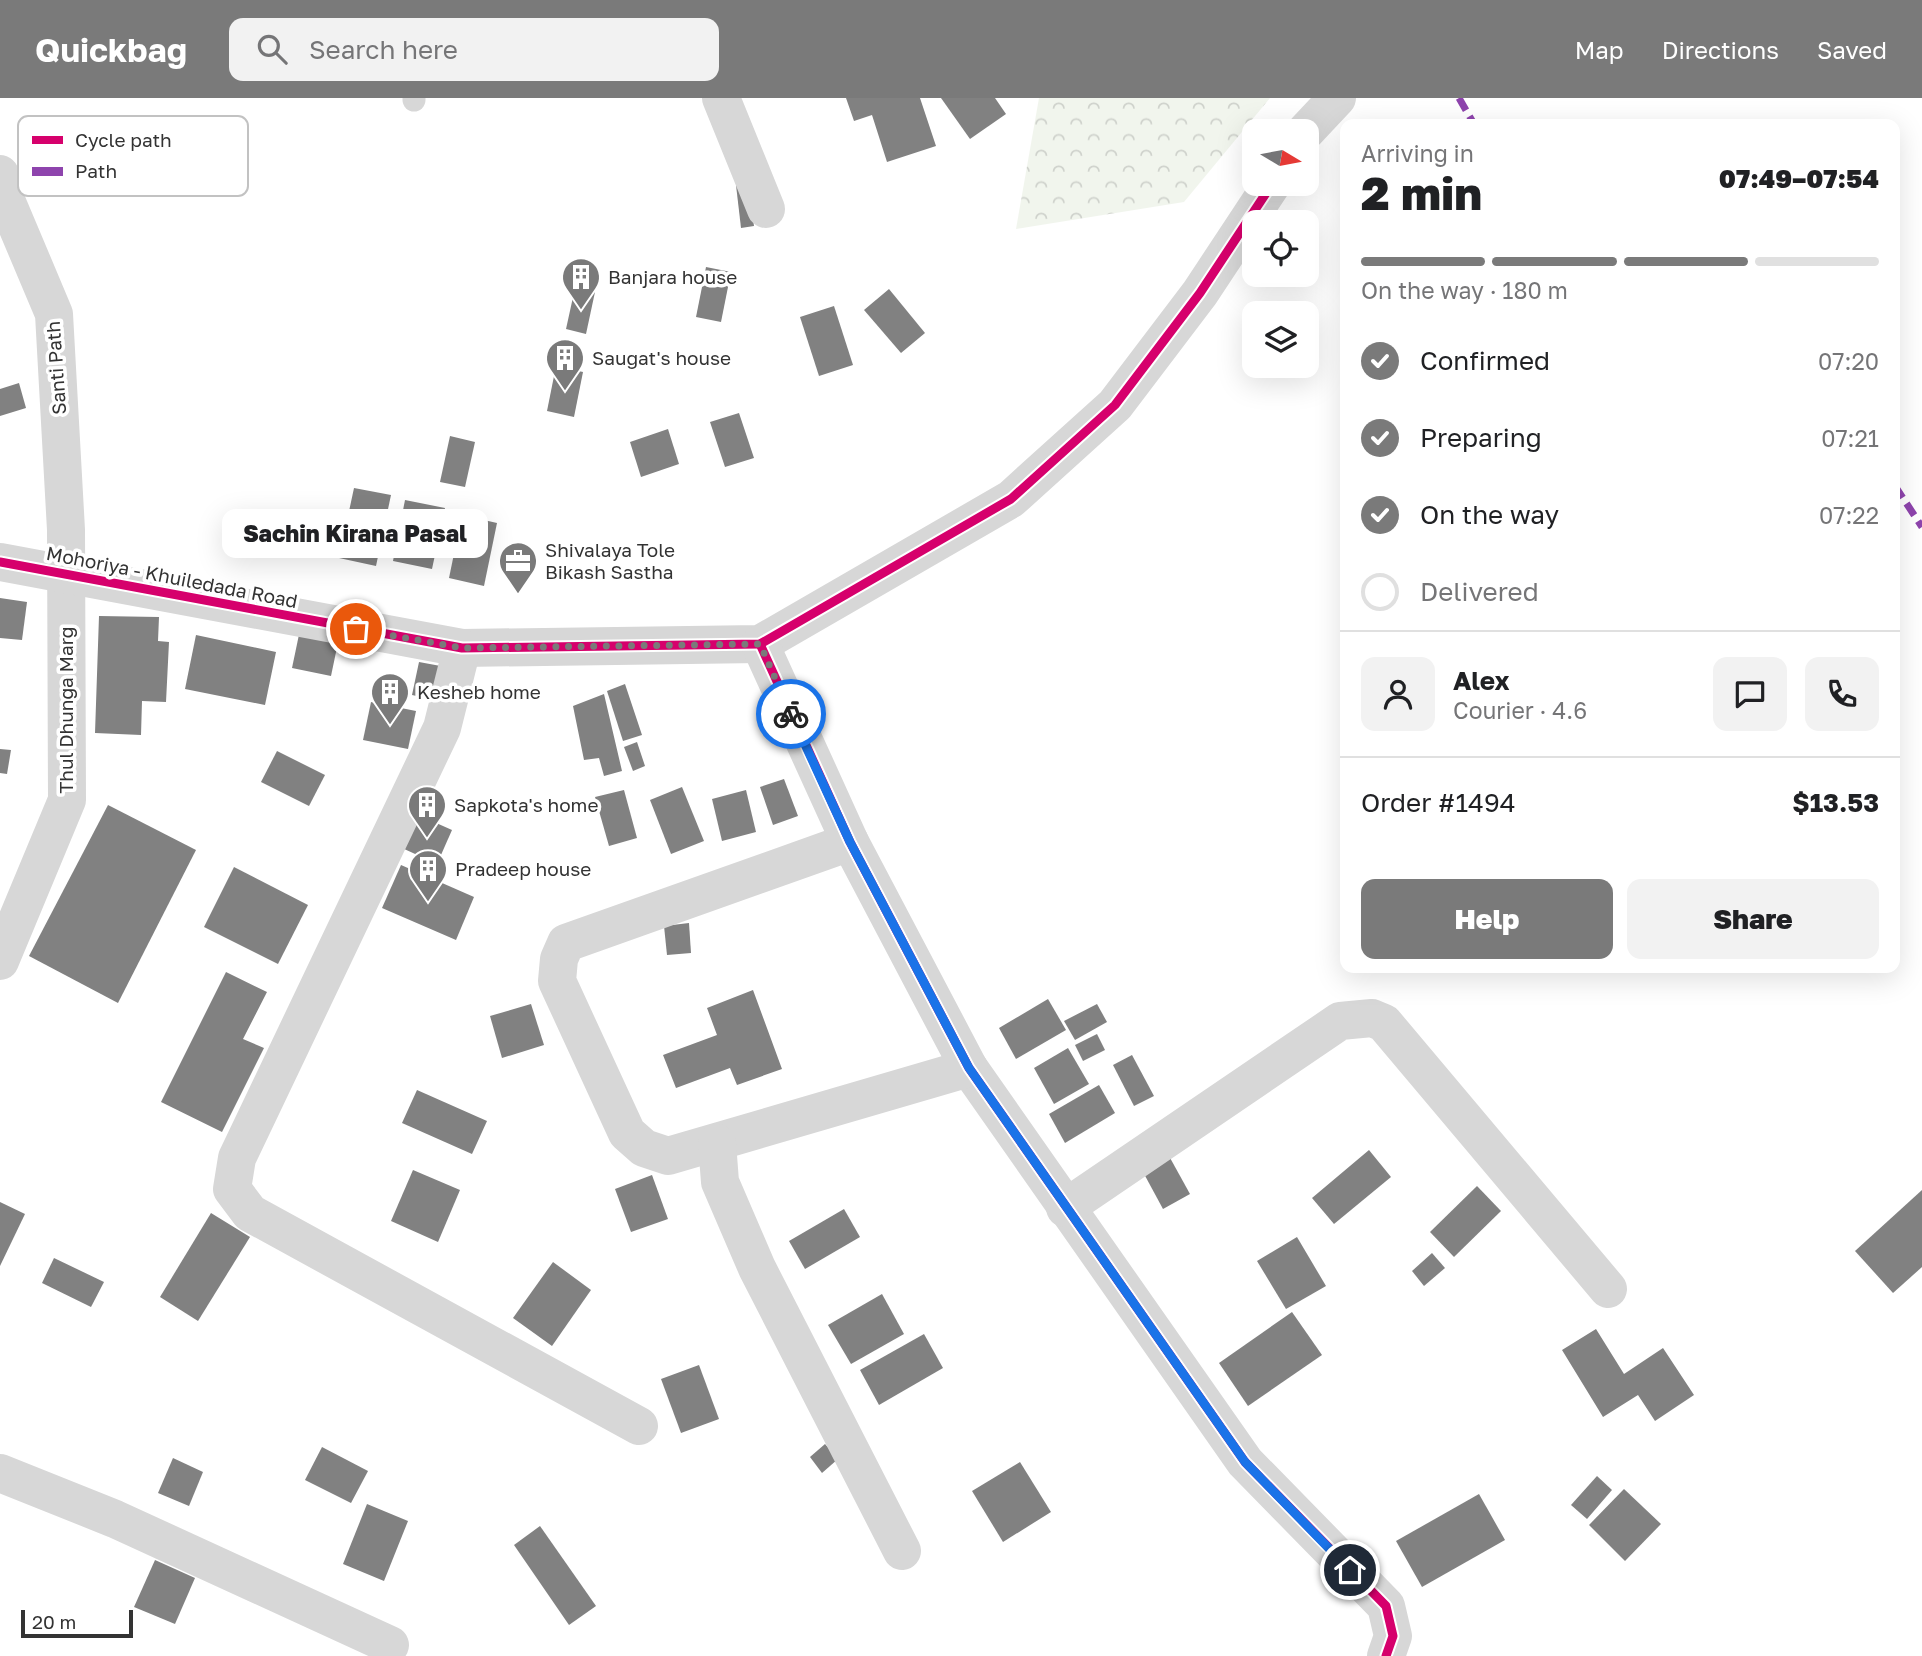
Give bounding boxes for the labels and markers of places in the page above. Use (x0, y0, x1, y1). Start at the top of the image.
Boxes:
building icon: Banjara house (560, 256, 602, 311)
place label: Banjara house (608, 265, 737, 288)
building icon: Saugat's house (544, 337, 586, 392)
place label: Saugat's house (592, 346, 731, 369)
callout: Sachin Kirana Pasal (223, 510, 489, 559)
place label: Shivalaya Tole Bikash Sastha (545, 538, 675, 583)
office icon: Shivalaya Tole Bikash Sastha (497, 540, 539, 595)
pin (326, 599, 386, 659)
building icon: Kesheb home (369, 671, 411, 726)
place label: Kesheb home (417, 680, 541, 703)
building icon: Sapkota's home (406, 784, 448, 839)
place label: Sapkota's home (454, 793, 598, 816)
building icon: Pradeep house (407, 848, 449, 903)
place label: Pradeep house (455, 857, 591, 880)
pin (1320, 1540, 1380, 1600)

